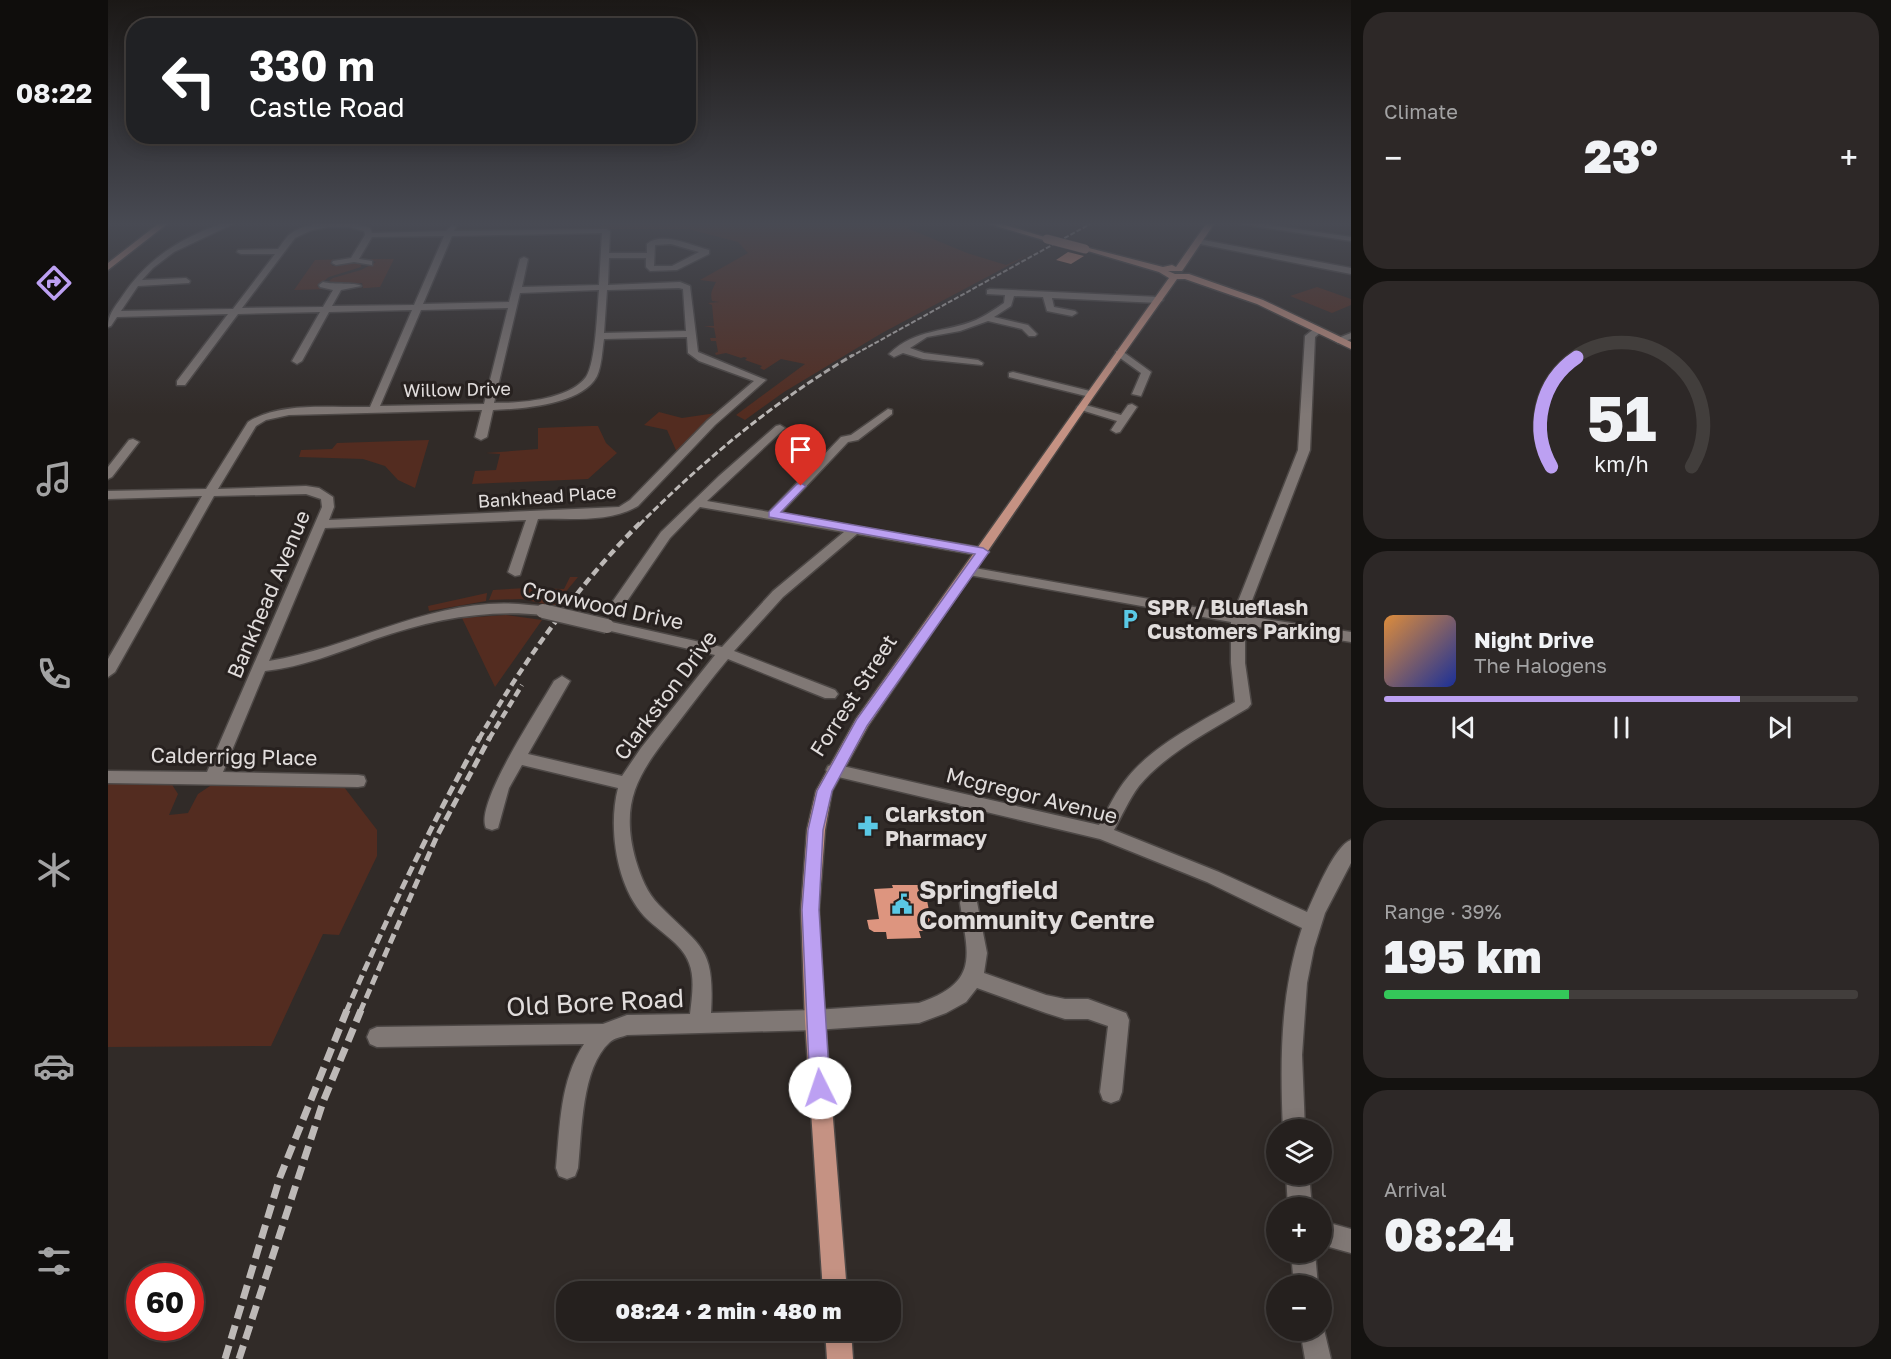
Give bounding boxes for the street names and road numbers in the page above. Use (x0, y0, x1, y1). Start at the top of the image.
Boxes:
street label: Willow Drive (403, 377, 511, 401)
street label: Bankhead Place (477, 480, 617, 512)
street label: Bankhead Avenue (221, 506, 315, 682)
street label: Crowwood Drive (520, 575, 686, 635)
street label: Clarkston Drive (608, 625, 722, 765)
street label: Forrest Street (804, 629, 902, 761)
street label: Calderrigg Place (150, 742, 318, 770)
street label: Mcgregor Avenue (944, 761, 1120, 829)
street label: Old Bore Road (505, 982, 685, 1022)

